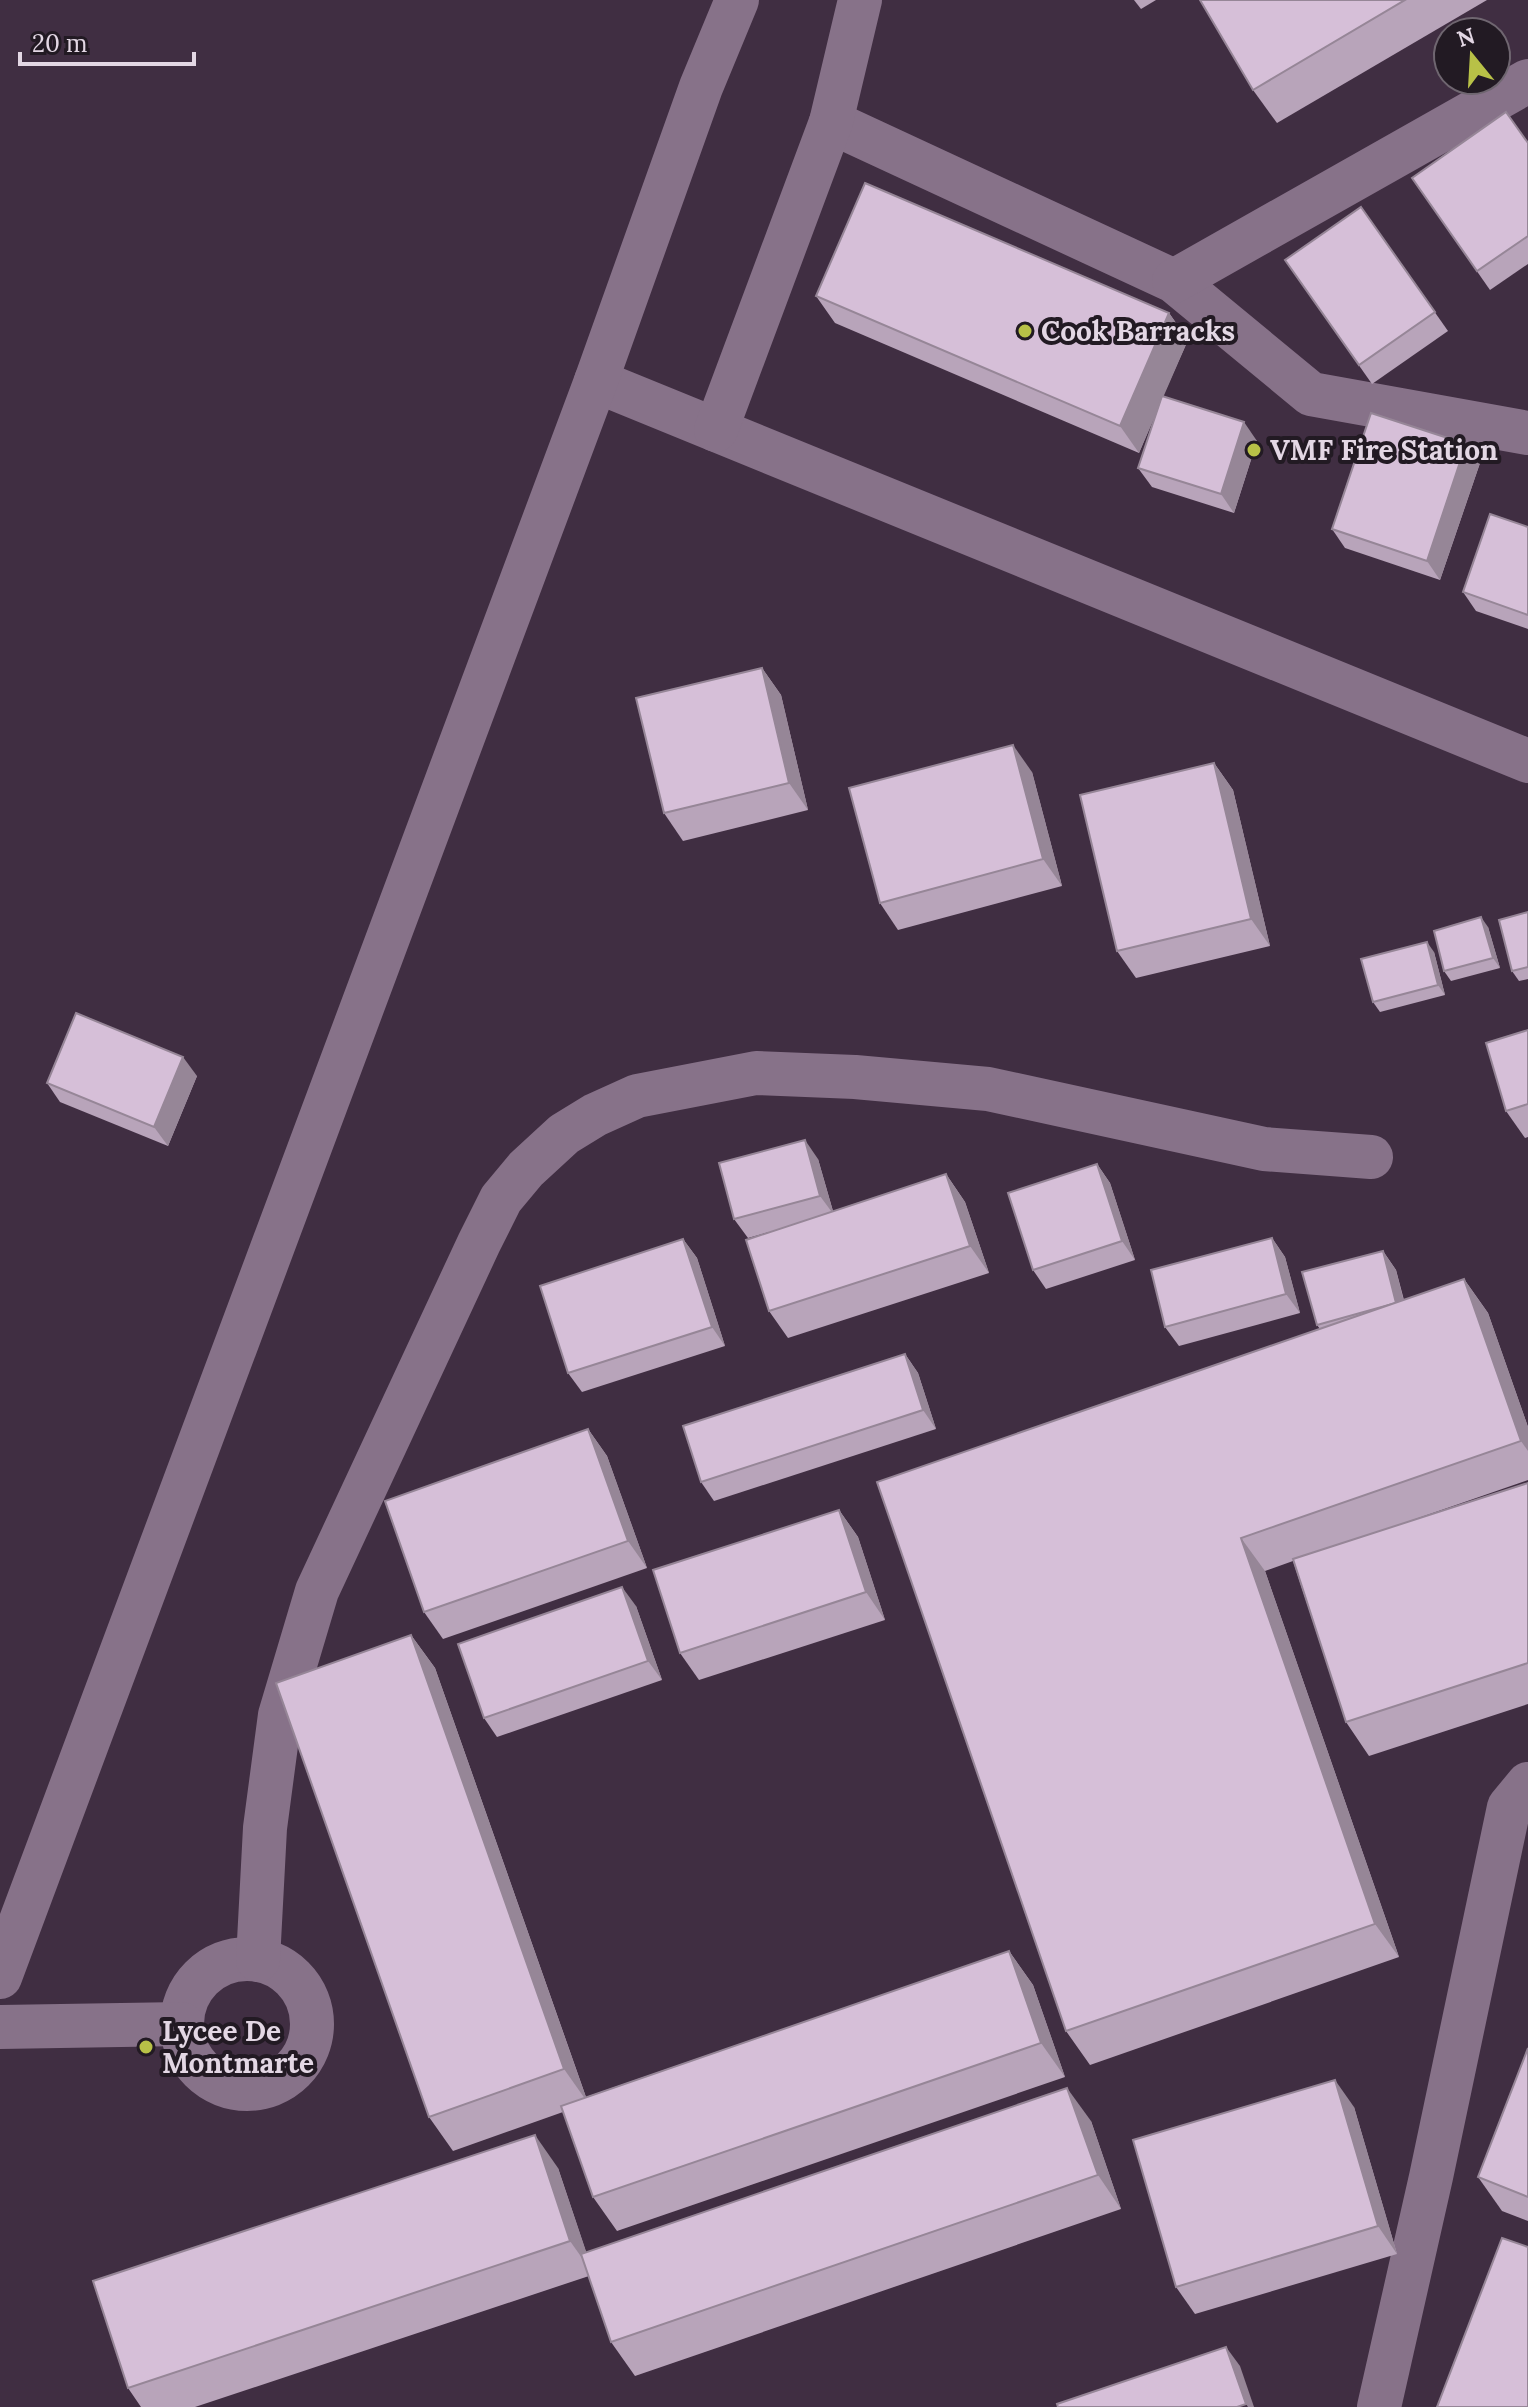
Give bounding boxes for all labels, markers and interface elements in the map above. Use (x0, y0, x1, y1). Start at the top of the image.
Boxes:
scale bar (20, 16, 194, 66)
north arrow (1432, 16, 1512, 96)
text: N (1453, 21, 1478, 53)
text: 20 m (32, 28, 88, 59)
place label: Cook Barracks (1041, 313, 1235, 349)
marker: Cook Barracks (1016, 322, 1034, 340)
place label: VMF Fire Station (1270, 432, 1498, 468)
marker: VMF Fire Station (1245, 441, 1263, 459)
place label: Lycee De Montmarte (162, 2013, 314, 2081)
marker: Lycee De Montmarte (137, 2038, 155, 2056)

